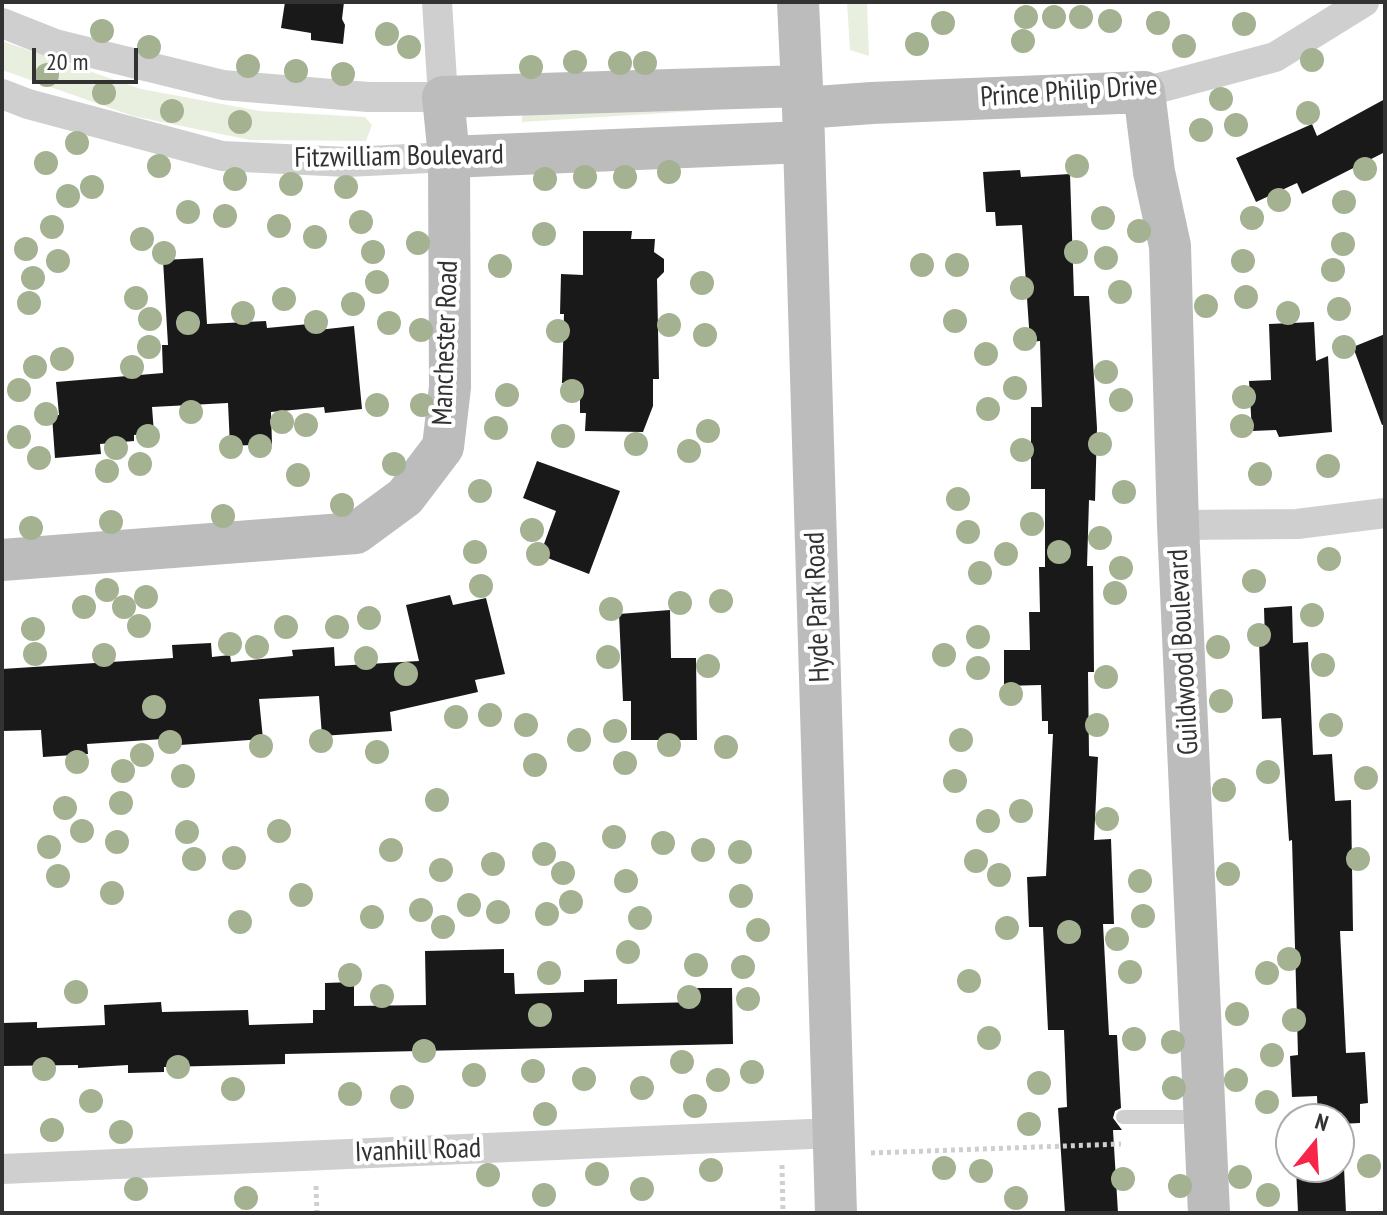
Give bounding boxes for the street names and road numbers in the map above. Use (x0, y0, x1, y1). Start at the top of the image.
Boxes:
street label: Prince Philip Drive (979, 69, 1159, 115)
street label: Fitzwilliam Boulevard (294, 138, 504, 176)
street label: Manchester Road (426, 260, 466, 426)
street label: Hyde Park Road (799, 531, 837, 683)
street label: Guildwood Boulevard (1162, 548, 1206, 756)
street label: Ivanhill Road (354, 1132, 482, 1170)

